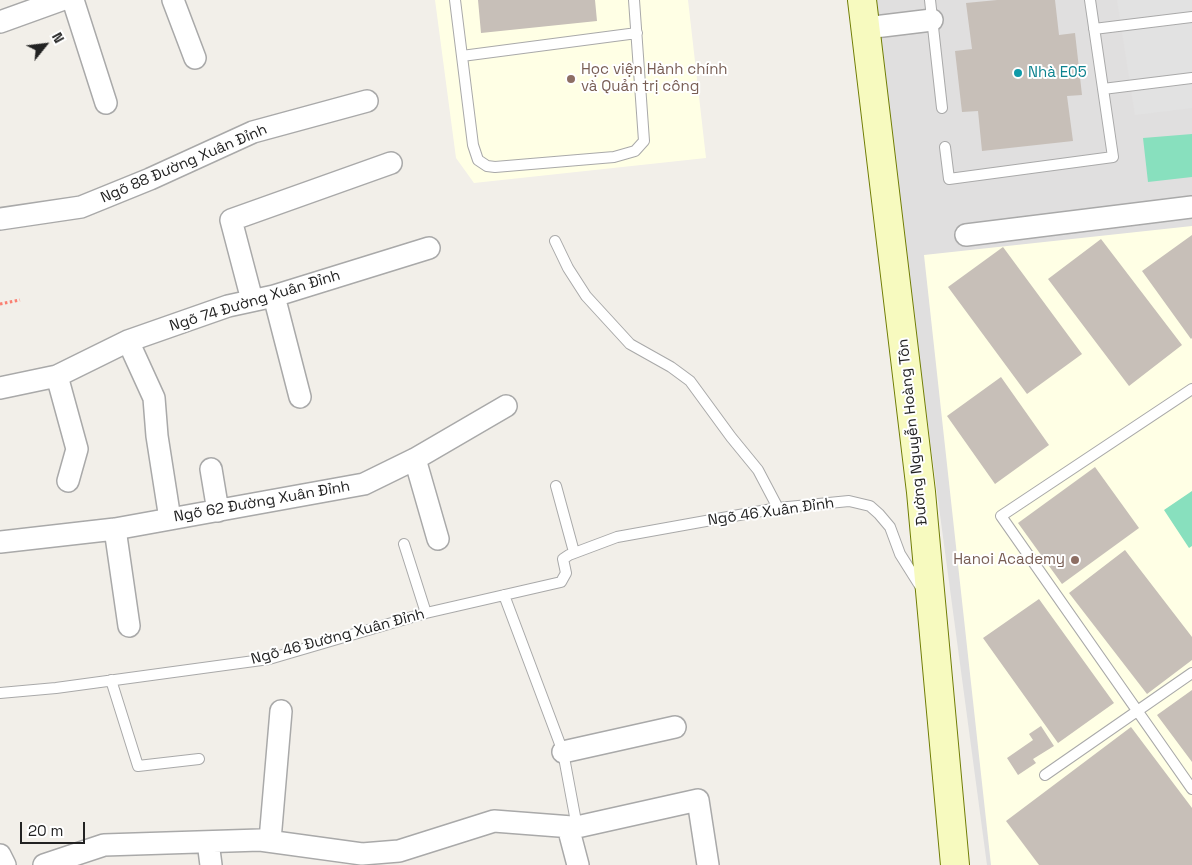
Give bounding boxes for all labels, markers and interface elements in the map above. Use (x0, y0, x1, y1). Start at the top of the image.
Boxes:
north arrow (20, 20, 70, 70)
text: N (48, 29, 68, 46)
place label: Học viện Hành chính và Quản trị công (581, 61, 728, 96)
place label: Nhà E05 (1028, 64, 1087, 82)
marker: Nhà E05 (1012, 67, 1024, 79)
marker: Học viện Hành chính và Quản trị công (565, 73, 577, 85)
street label: Ngõ 88 Đường Xuân Đỉnh (98, 121, 270, 207)
street label: Ngõ 74 Đường Xuân Đỉnh (168, 266, 342, 336)
street label: Đường Nguyễn Hoàng Tôn (894, 338, 932, 526)
street label: Ngõ 62 Đường Xuân Đỉnh (172, 478, 352, 526)
street label: Ngõ 46 Xuân Đỉnh (707, 494, 835, 530)
place label: Hanoi Academy (953, 551, 1065, 569)
marker: Hanoi Academy (1069, 554, 1081, 566)
street label: Ngõ 46 Đường Xuân Đỉnh (249, 605, 427, 669)
scale bar (22, 812, 88, 844)
text: 20 m (28, 821, 63, 840)

